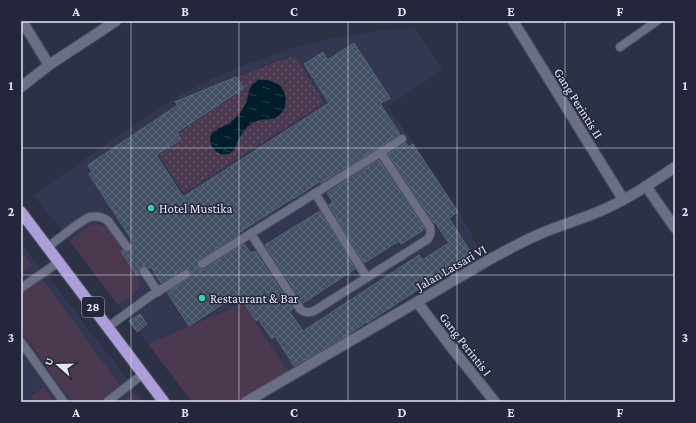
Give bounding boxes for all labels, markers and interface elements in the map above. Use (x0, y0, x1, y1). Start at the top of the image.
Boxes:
text: A (71, 4, 80, 19)
text: B (181, 4, 189, 19)
text: C (290, 4, 298, 19)
text: D (398, 4, 407, 19)
text: E (507, 4, 515, 19)
text: F (617, 4, 624, 19)
street label: Gang Perintis II (551, 65, 606, 141)
text: 1 (9, 78, 14, 93)
text: 1 (683, 78, 688, 93)
place label: Hotel Mustika (159, 201, 232, 216)
marker: Hotel Mustika (146, 203, 156, 213)
text: 2 (8, 204, 15, 219)
text: 2 (682, 204, 689, 219)
street label: Jalan Latsari VI (413, 241, 489, 294)
place label: Restaurant & Bar (210, 291, 299, 306)
marker: Restaurant & Bar (197, 293, 207, 303)
road number: 28 (82, 297, 104, 317)
street label: Gang Perintis I (436, 310, 495, 379)
text: 3 (8, 330, 14, 345)
text: 3 (682, 330, 688, 345)
north arrow (38, 345, 78, 385)
text: U (42, 356, 56, 367)
text: A (71, 405, 80, 420)
text: B (181, 405, 189, 420)
text: C (290, 405, 298, 420)
text: D (398, 405, 407, 420)
text: E (507, 405, 515, 420)
text: F (617, 405, 624, 420)

